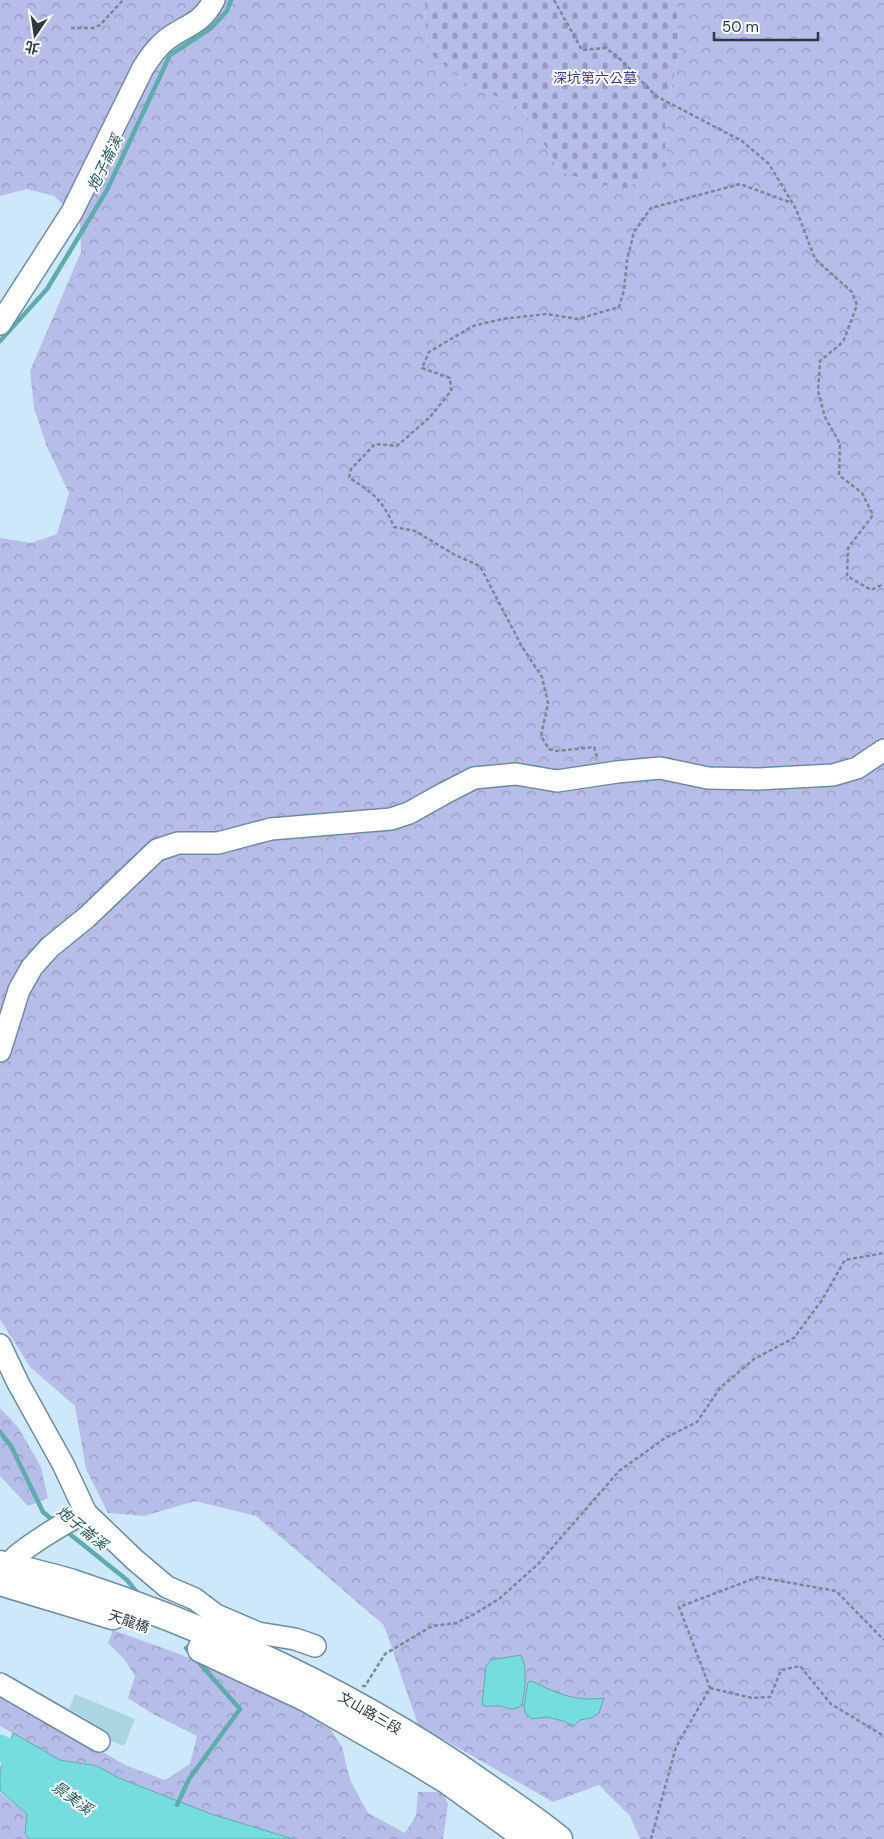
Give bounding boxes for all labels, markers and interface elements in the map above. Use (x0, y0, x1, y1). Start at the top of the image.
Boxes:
north arrow (10, 10, 60, 60)
scale bar (714, 10, 818, 42)
text: 50 m (722, 17, 759, 37)
text: 北 (23, 37, 41, 58)
park label: 深坑第六公墓 (553, 69, 637, 87)
water label: 炮子崙溪 (83, 130, 128, 194)
water label: 炮子崙溪 (52, 1501, 113, 1556)
street label: 天龍橋 (106, 1606, 152, 1636)
street label: 文山路三段 (335, 1688, 405, 1738)
water label: 景美溪 (48, 1777, 98, 1820)

